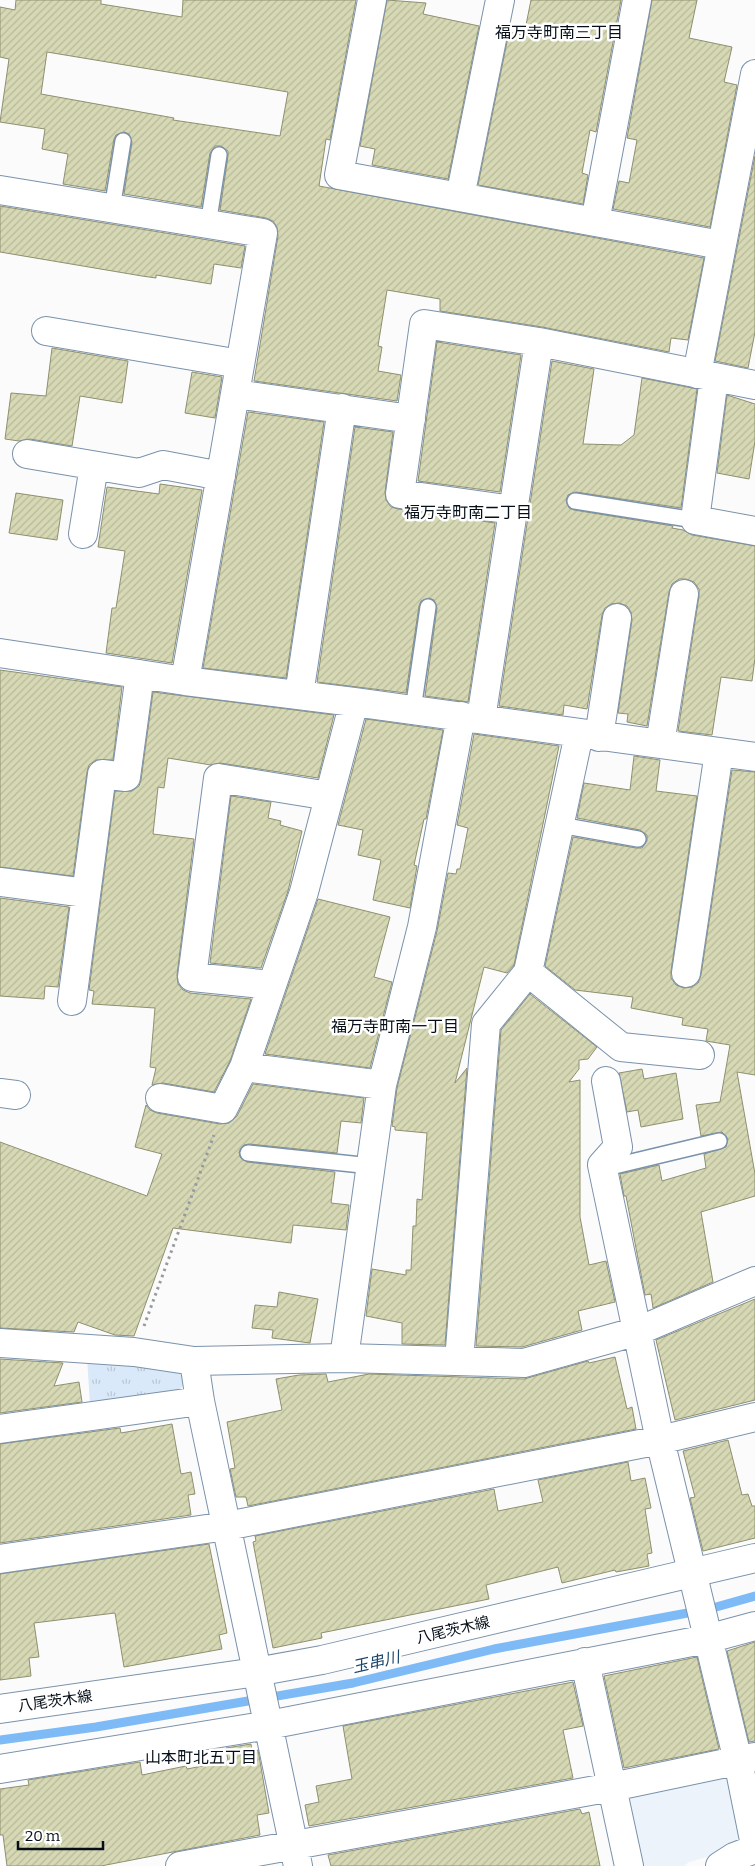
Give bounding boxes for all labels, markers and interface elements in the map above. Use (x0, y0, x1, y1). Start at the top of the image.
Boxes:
district label: 福万寺町南三丁目 (495, 23, 623, 42)
district label: 福万寺町南二丁目 (404, 503, 532, 522)
district label: 福万寺町南一丁目 (331, 1017, 459, 1036)
street label: 八尾茨木線 (414, 1613, 492, 1647)
water label: 玉串川 (350, 1647, 403, 1677)
street label: 八尾茨木線 (17, 1687, 93, 1715)
district label: 山本町北五丁目 (145, 1748, 257, 1767)
scale bar (18, 1818, 102, 1850)
text: 20 m (25, 1827, 61, 1845)

